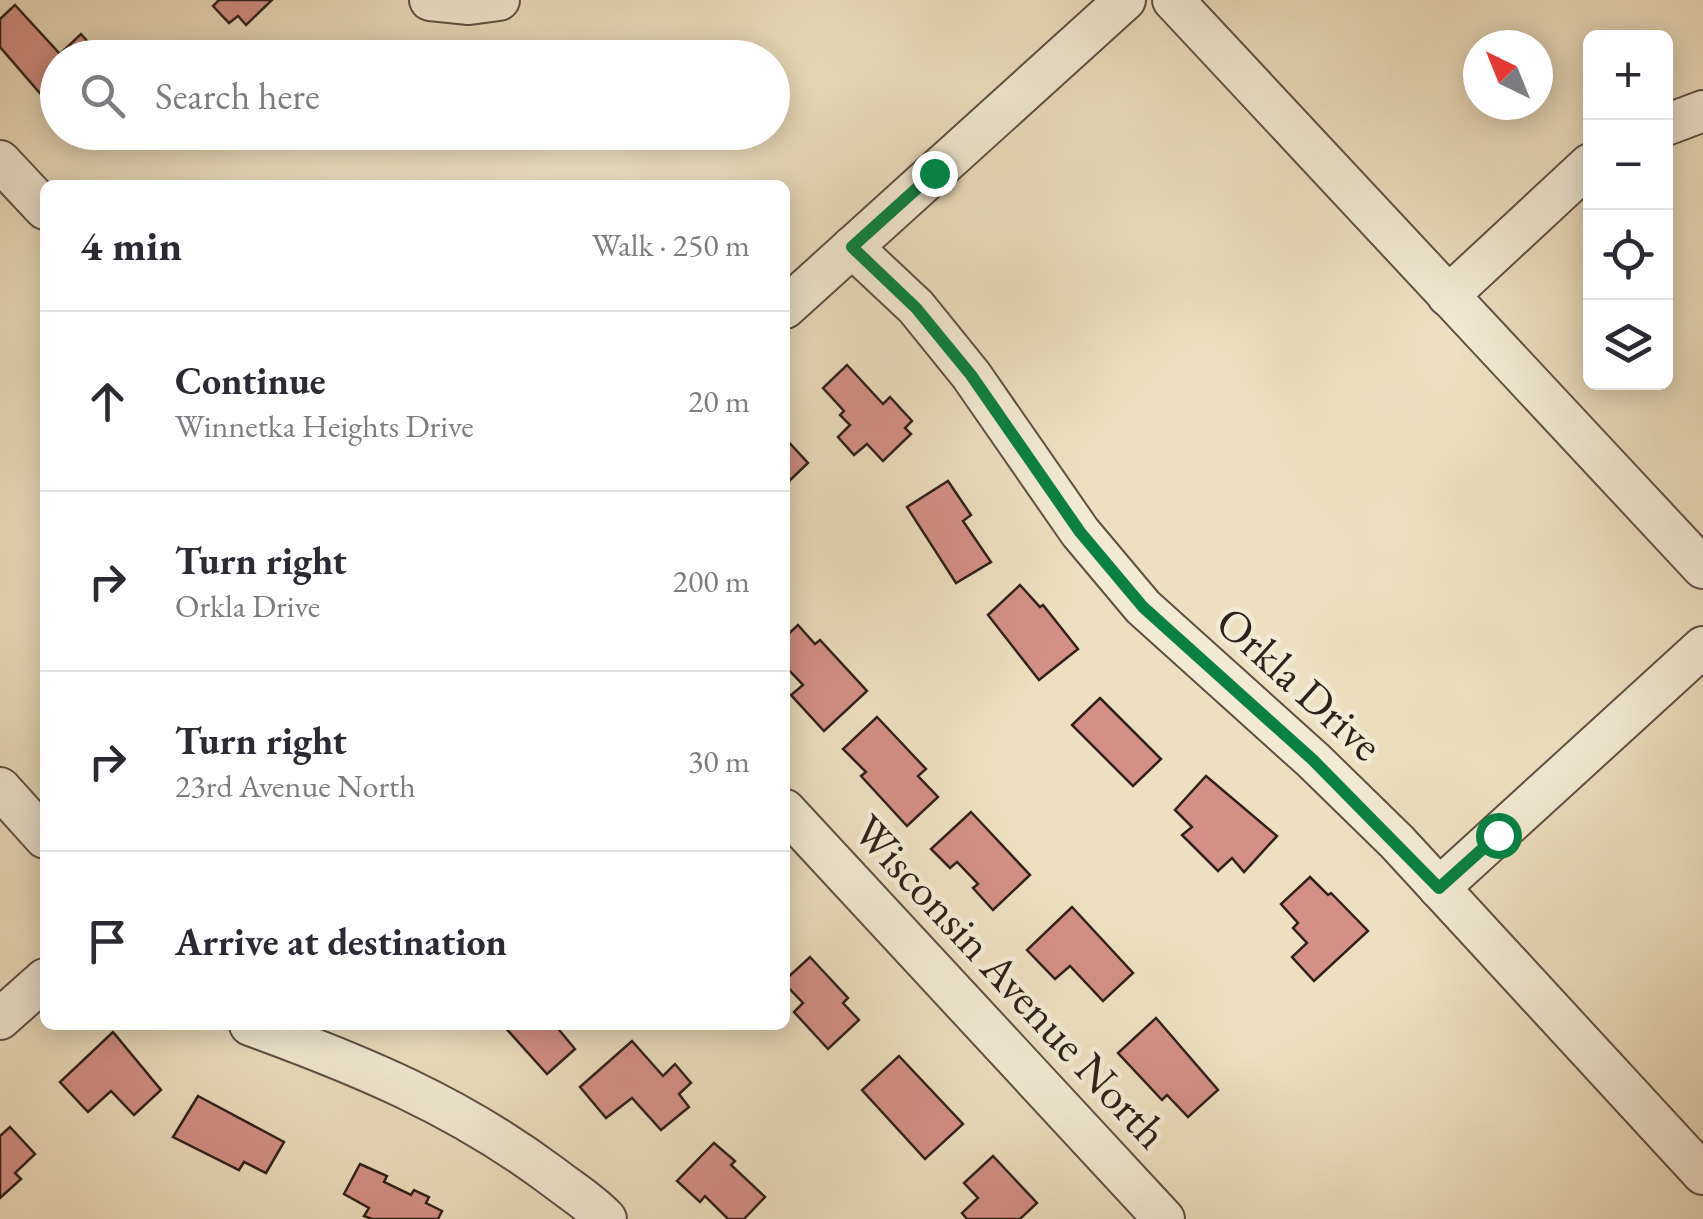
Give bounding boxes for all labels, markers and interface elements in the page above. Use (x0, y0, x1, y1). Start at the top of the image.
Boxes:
north arrow (1463, 30, 1553, 120)
map controls (1583, 30, 1673, 390)
button: + (1583, 30, 1673, 120)
search box (40, 40, 790, 150)
icon: search (75, 68, 130, 123)
text: Search here (155, 71, 320, 120)
button: − (1583, 120, 1673, 210)
route end (912, 151, 958, 197)
button: locate (1583, 210, 1673, 300)
text: 4 min (80, 218, 182, 273)
text: Walk · 250 m (592, 224, 750, 266)
button: layers (1583, 300, 1673, 390)
text: Continue (175, 356, 326, 405)
icon: ahead (80, 374, 135, 429)
text: 20 m (688, 380, 750, 422)
text: Winnetka Heights Drive (175, 405, 474, 447)
text: Turn right (175, 536, 347, 585)
icon: right (80, 554, 135, 609)
text: 200 m (673, 560, 750, 602)
text: Orkla Drive (175, 585, 320, 627)
street label: Orkla Drive (1205, 593, 1395, 773)
text: Turn right (175, 716, 347, 765)
icon: right (80, 734, 135, 789)
text: 30 m (688, 740, 750, 782)
text: 23rd Avenue North (175, 765, 416, 807)
street label: Wisconsin Avenue North (841, 802, 1181, 1160)
route start (1476, 813, 1522, 859)
icon: arrive (80, 914, 135, 969)
text: Arrive at destination (175, 917, 507, 966)

